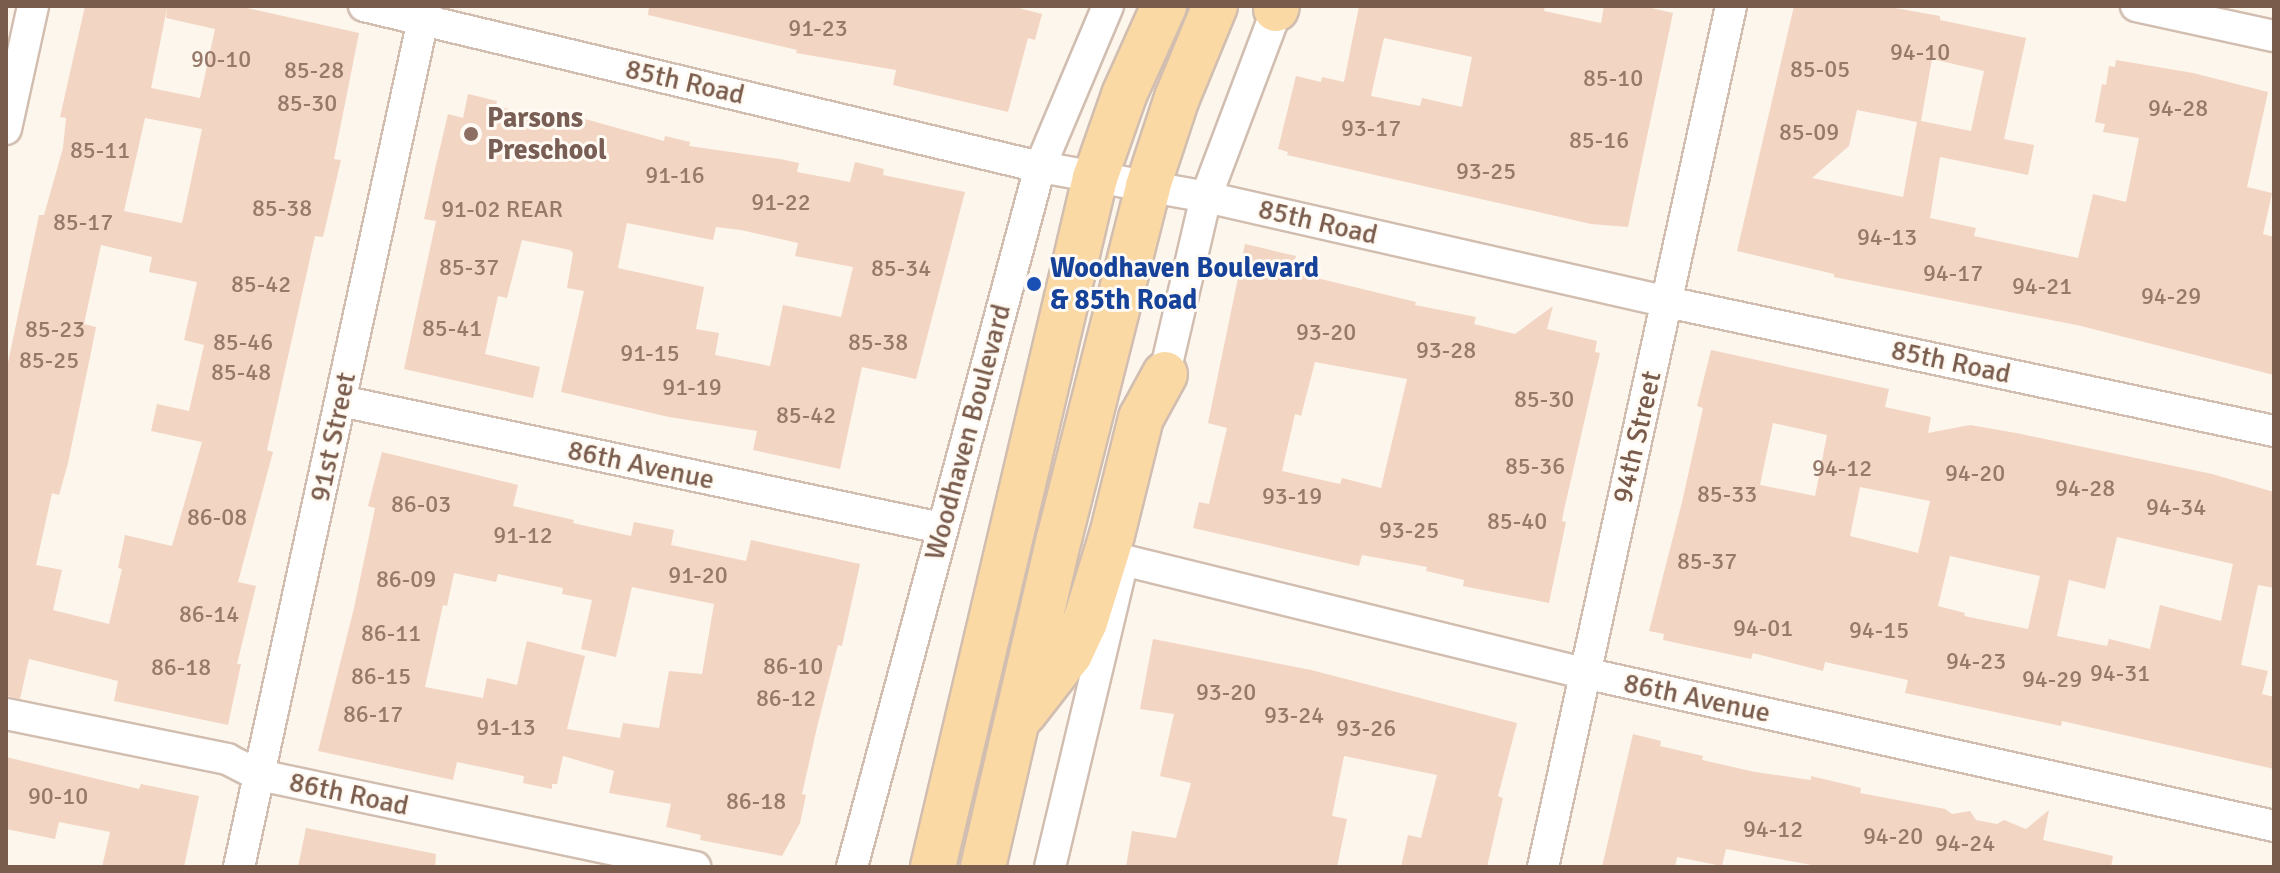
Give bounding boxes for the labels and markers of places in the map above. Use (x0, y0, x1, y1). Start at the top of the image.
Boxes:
place label: Parsons Preschool (487, 101, 607, 167)
marker: Parsons Preschool (462, 125, 480, 143)
place label: Woodhaven Boulevard & 85th Road (1050, 251, 1319, 317)
marker: Woodhaven Boulevard & 85th Road (1025, 275, 1043, 293)

